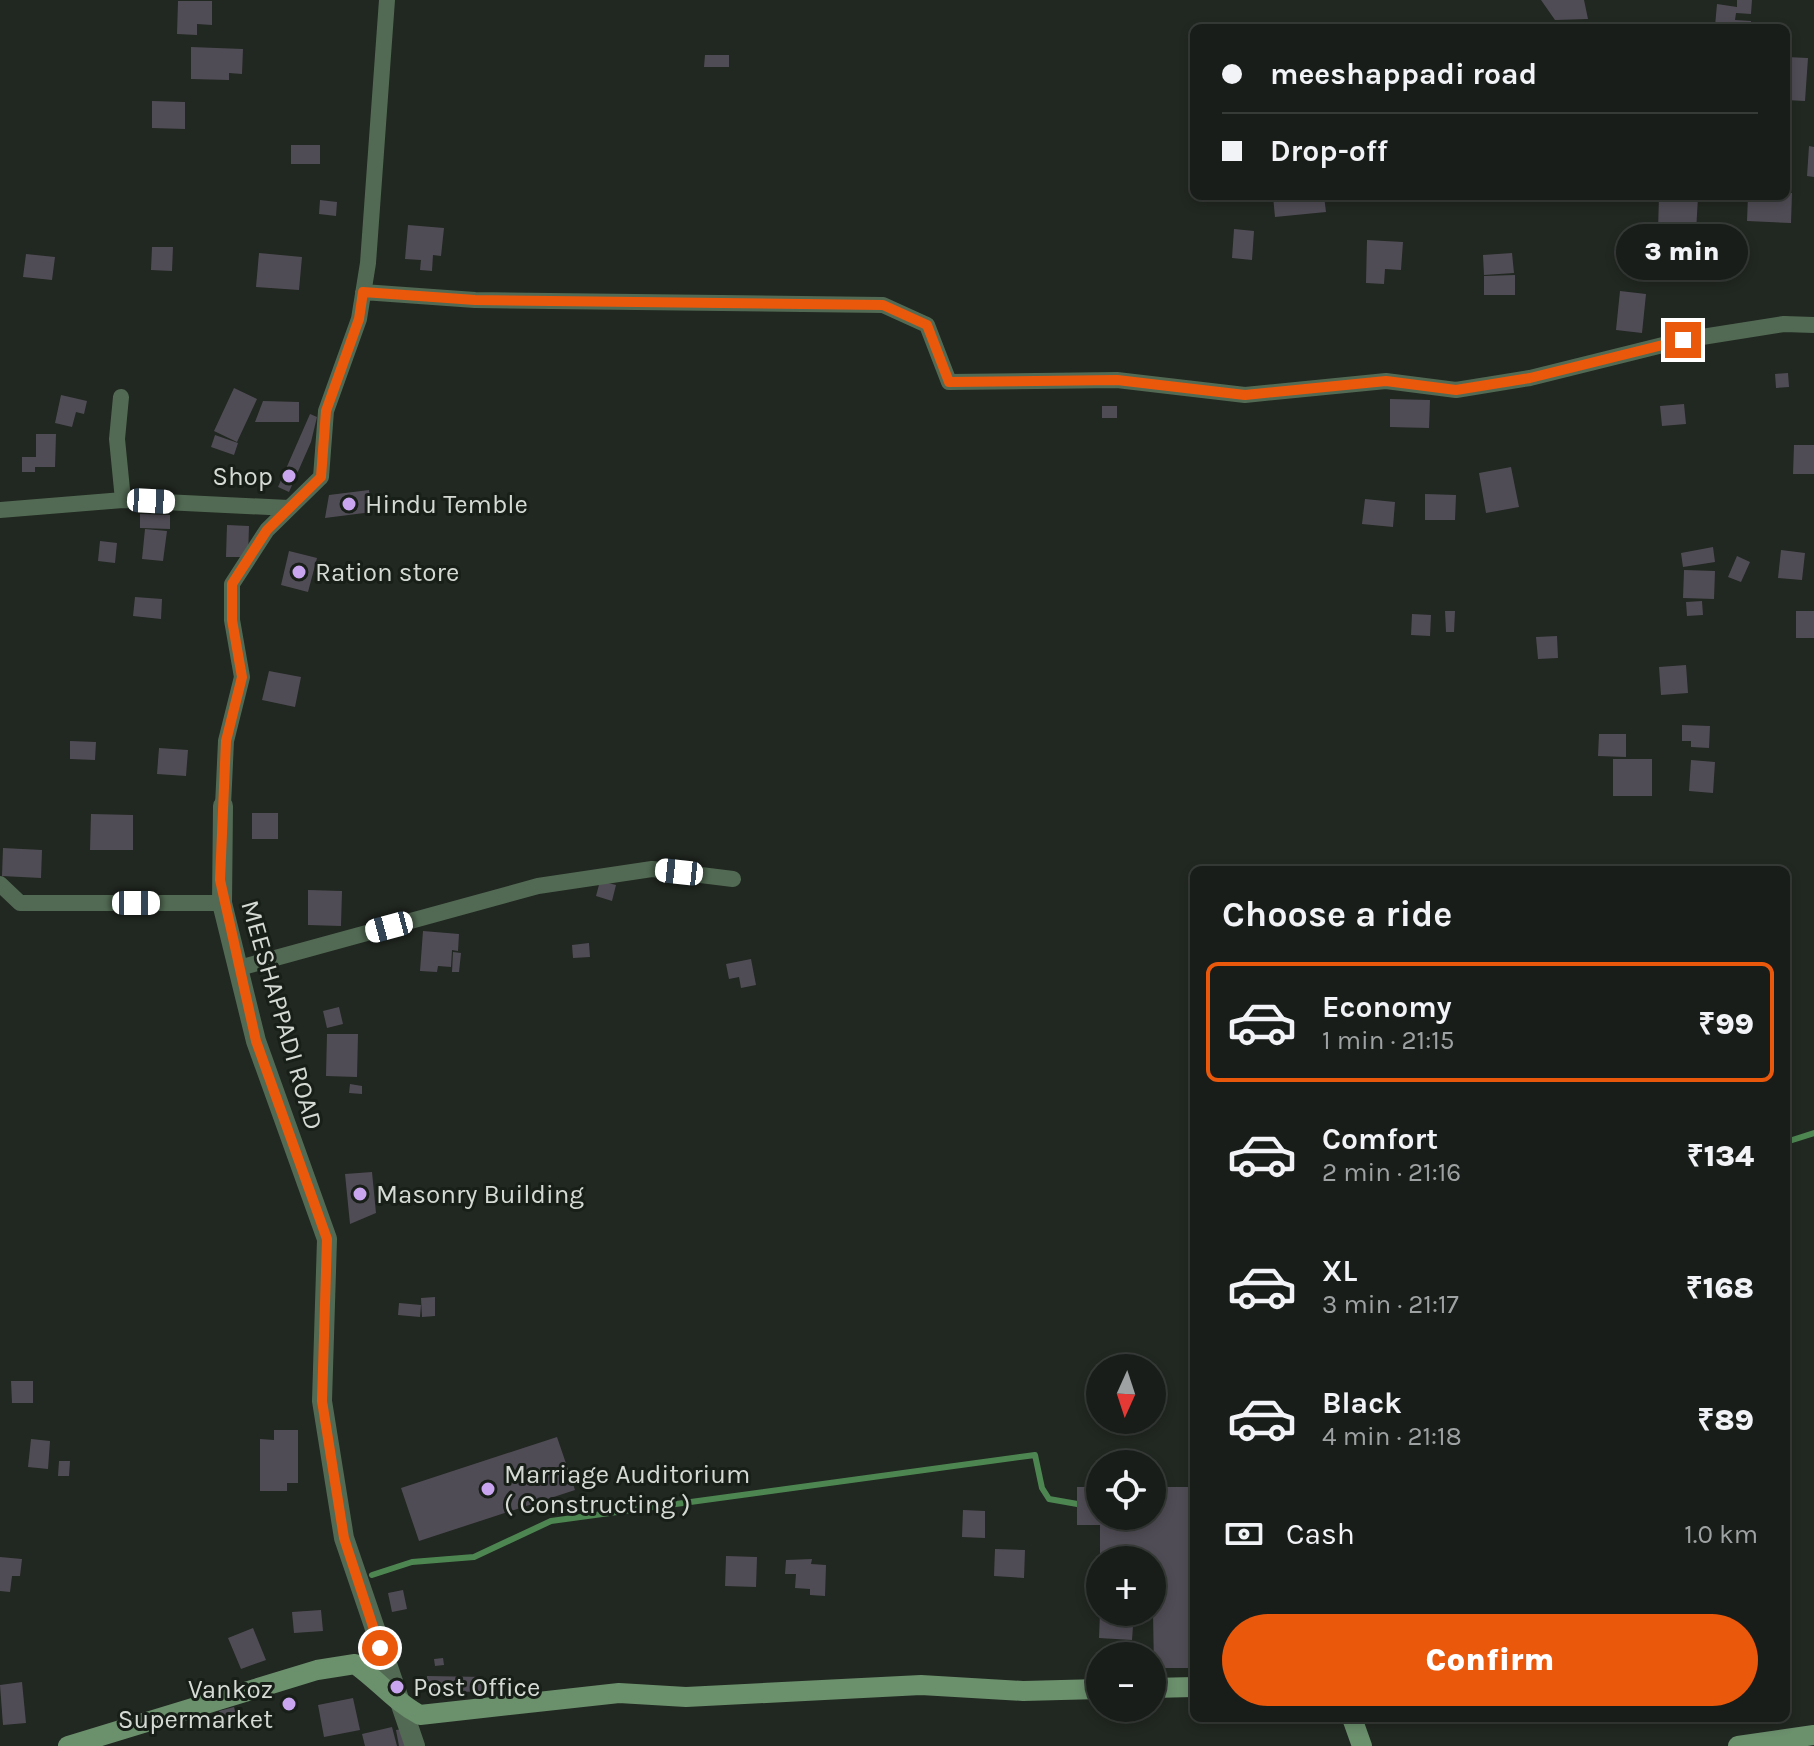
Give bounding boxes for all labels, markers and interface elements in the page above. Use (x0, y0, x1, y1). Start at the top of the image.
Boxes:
text: meeshappadi road (1270, 56, 1537, 92)
text: Drop-off (1270, 133, 1388, 169)
callout: 3 min (1617, 224, 1749, 280)
text: 3 min (1644, 236, 1720, 267)
route end (1665, 322, 1701, 358)
place label: Shop (212, 461, 273, 492)
marker: Shop (280, 467, 298, 485)
car (126, 488, 176, 514)
place label: Hindu Temble (365, 489, 528, 520)
marker: Hindu Temble (340, 495, 358, 513)
place label: Ration store (315, 557, 459, 588)
marker: Ration store (290, 563, 308, 581)
car (654, 858, 704, 886)
car (112, 891, 160, 915)
text: Choose a ride (1222, 893, 1452, 935)
street label: MEESHAPPADI ROAD (234, 897, 330, 1133)
car (363, 909, 415, 945)
icon: car (1226, 986, 1298, 1058)
text: Economy (1322, 989, 1452, 1025)
text: ₹99 (1698, 1006, 1754, 1042)
text: 1 min · 21:15 (1322, 1025, 1454, 1056)
icon: car (1226, 1118, 1298, 1190)
text: Comfort (1322, 1121, 1438, 1157)
text: ₹134 (1687, 1138, 1754, 1174)
text: 2 min · 21:16 (1322, 1157, 1461, 1188)
place label: Masonry Building (376, 1179, 584, 1210)
marker: Masonry Building (351, 1185, 369, 1203)
icon: car (1226, 1250, 1298, 1322)
text: XL (1322, 1253, 1357, 1289)
text: ₹168 (1686, 1270, 1754, 1306)
text: 3 min · 21:17 (1322, 1289, 1459, 1320)
north arrow (1086, 1354, 1166, 1434)
map controls (1086, 1354, 1166, 1722)
icon: car (1226, 1382, 1298, 1454)
text: Black (1322, 1385, 1402, 1421)
text: ₹89 (1697, 1402, 1754, 1438)
text: 4 min · 21:18 (1322, 1421, 1462, 1452)
button: locate (1086, 1450, 1166, 1530)
place label: Marriage Auditorium ( Constructing ) (504, 1459, 750, 1520)
marker: Marriage Auditorium ( Constructing ) (479, 1480, 497, 1498)
icon: cash (1222, 1512, 1266, 1556)
text: Cash (1286, 1516, 1355, 1552)
text: 1.0 km (1684, 1519, 1758, 1550)
button: + (1086, 1546, 1166, 1626)
button: Confirm (1222, 1614, 1758, 1706)
route start (362, 1630, 398, 1666)
button: − (1086, 1642, 1166, 1722)
place label: Post Office (413, 1672, 540, 1703)
place label: Vankoz Supermarket (118, 1674, 273, 1735)
marker: Post Office (388, 1678, 406, 1696)
marker: Vankoz Supermarket (280, 1695, 298, 1713)

